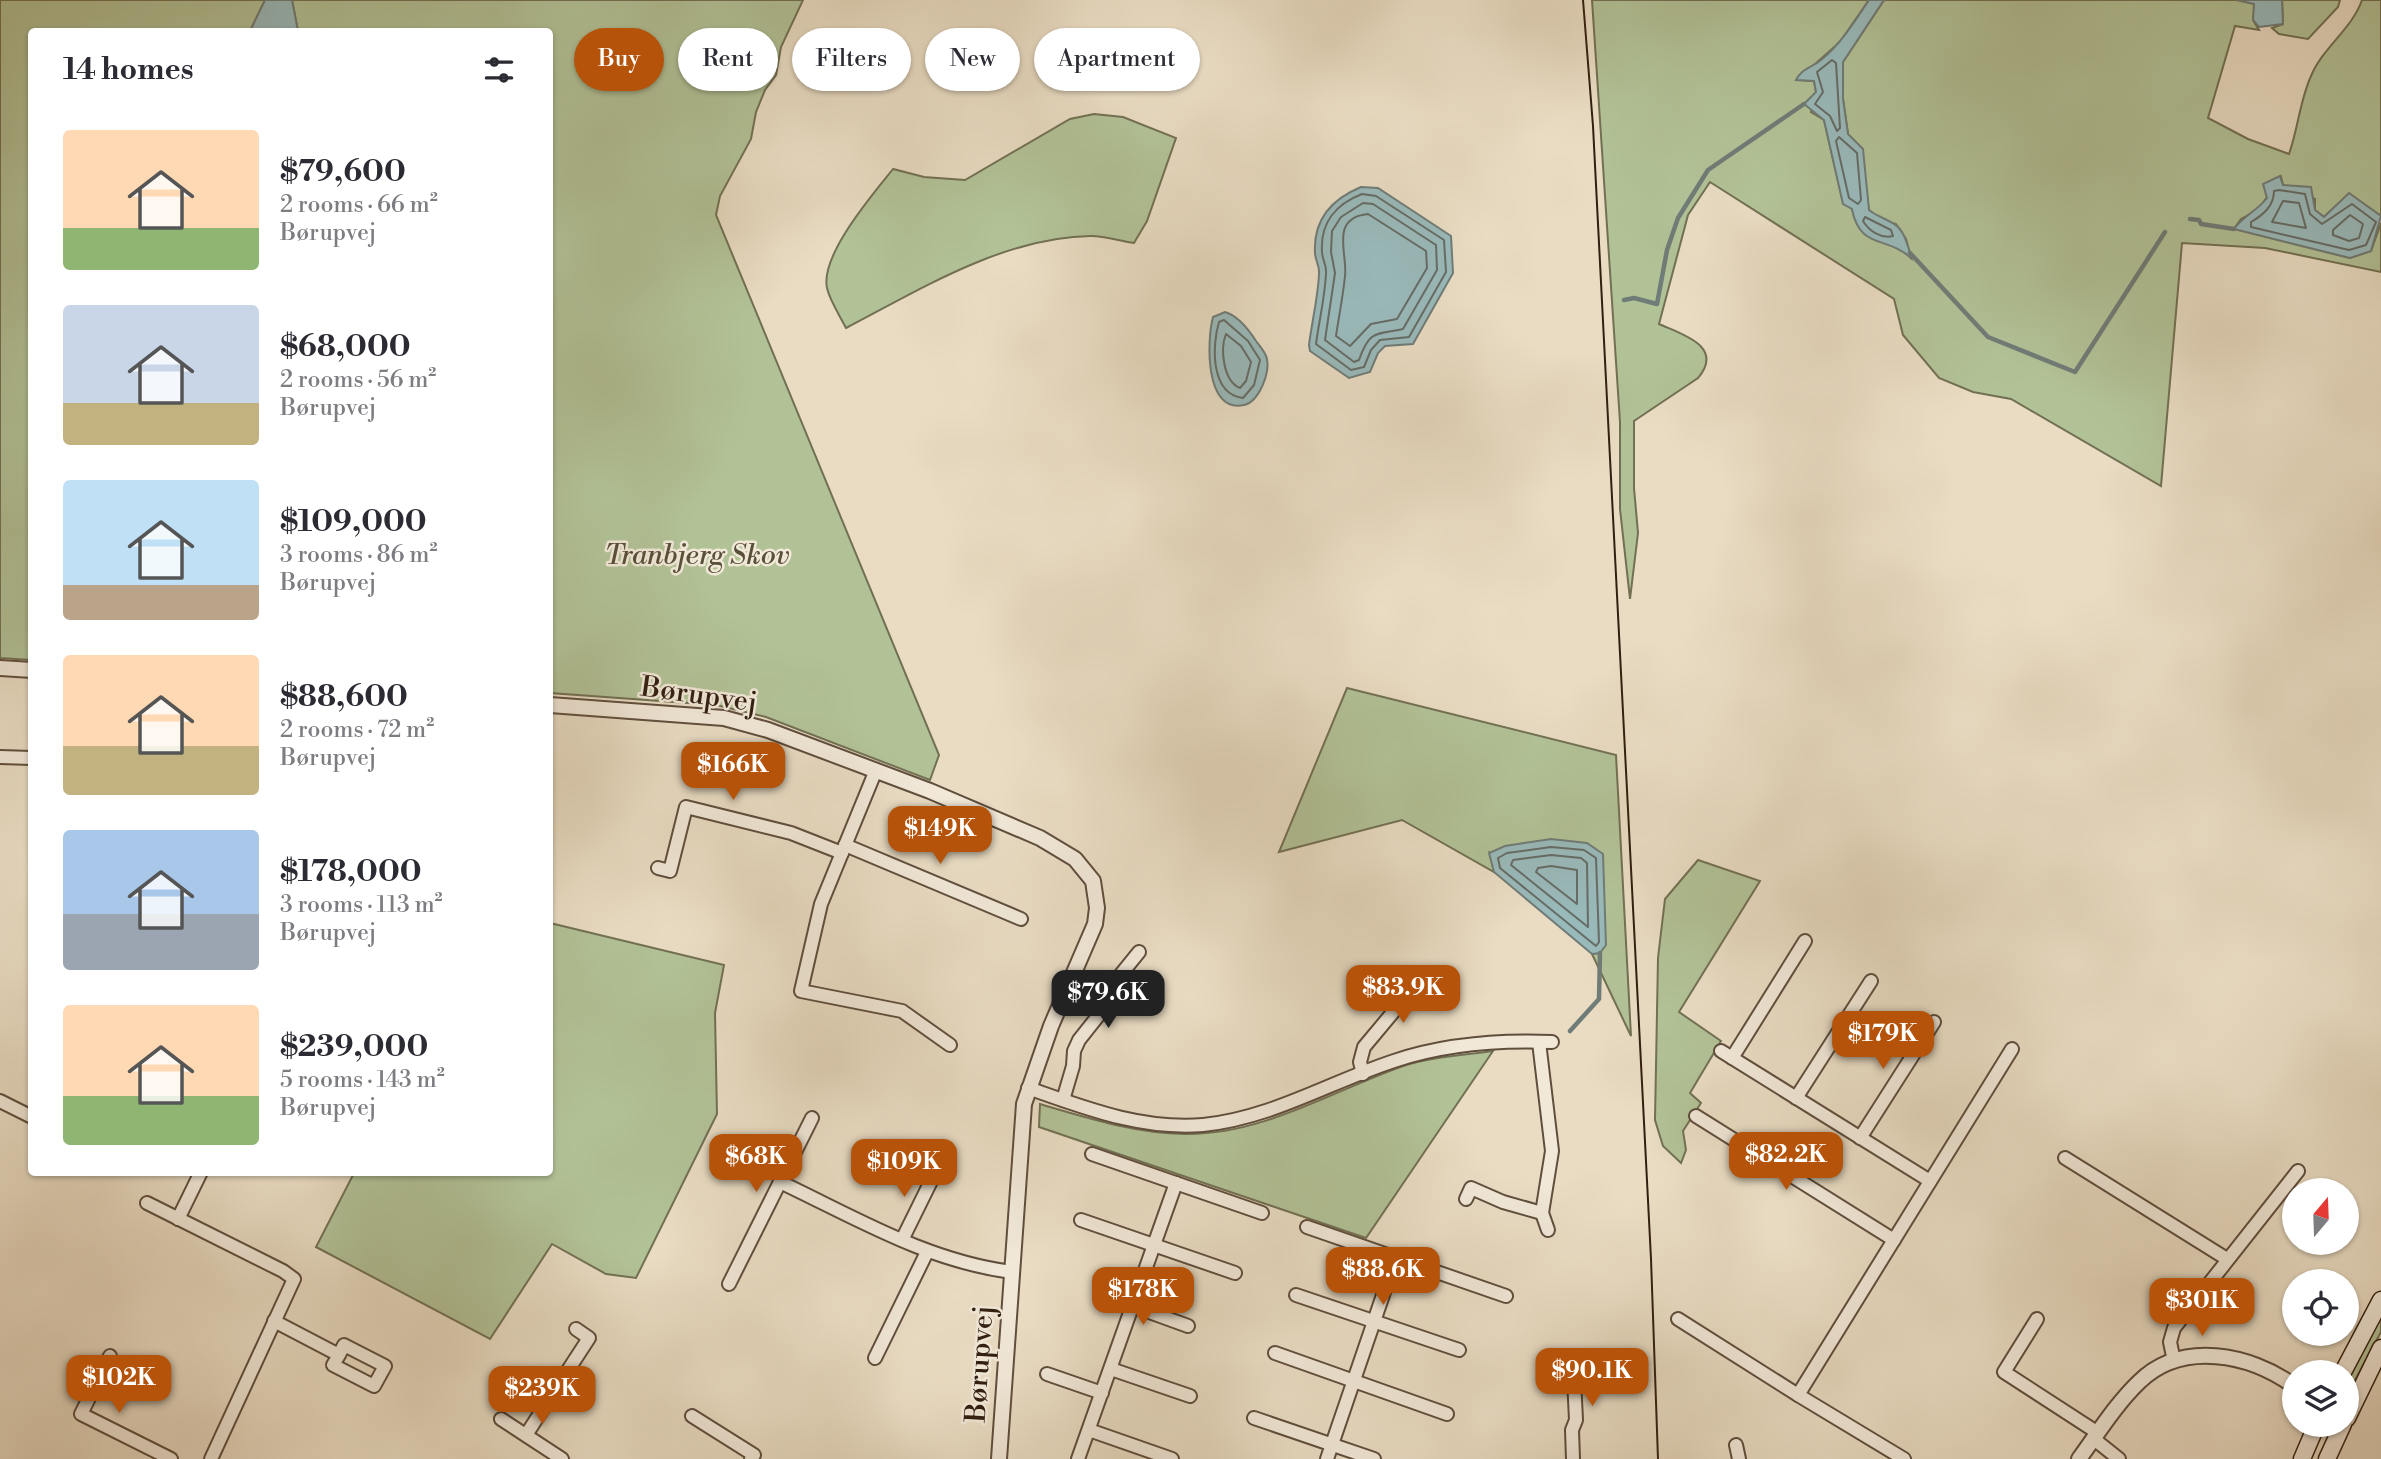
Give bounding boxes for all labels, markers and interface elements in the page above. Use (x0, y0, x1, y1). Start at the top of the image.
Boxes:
chip: Buy (574, 28, 664, 91)
chip: Rent (678, 28, 778, 91)
chip: Filters (792, 28, 911, 91)
chip: New (925, 28, 1020, 91)
chip: Apartment (1034, 28, 1200, 91)
text: 14 homes (63, 51, 194, 89)
icon: filters (480, 51, 518, 89)
text: $79,600 (280, 153, 406, 191)
icon: home (119, 158, 203, 242)
text: 2 rooms · 66 m² (280, 191, 438, 219)
text: Børupvej (280, 219, 376, 247)
text: $68,000 (280, 328, 411, 366)
icon: home (119, 333, 203, 417)
text: 2 rooms · 56 m² (280, 366, 436, 394)
text: Børupvej (280, 394, 376, 422)
text: $109,000 (280, 503, 427, 541)
icon: home (119, 508, 203, 592)
park label: Tranbjerg Skov (604, 538, 790, 573)
text: 3 rooms · 86 m² (280, 541, 437, 569)
text: Børupvej (280, 569, 376, 597)
street label: Børupvej (637, 669, 760, 720)
text: $88,600 (280, 678, 408, 716)
icon: home (119, 683, 203, 767)
text: 2 rooms · 72 m² (280, 716, 434, 744)
pin: $166K (684, 742, 782, 802)
text: Børupvej (280, 744, 376, 772)
text: $166K (697, 751, 769, 779)
pin: $149K (891, 806, 989, 866)
text: $149K (904, 815, 976, 843)
text: $178,000 (280, 853, 422, 891)
icon: home (119, 858, 203, 942)
text: 3 rooms · 113 m² (280, 891, 443, 919)
text: Børupvej (280, 919, 376, 947)
pin: $83.9K (1346, 965, 1460, 1025)
pin: $79.6K (1051, 970, 1165, 1030)
text: $83.9K (1362, 974, 1444, 1002)
text: $79.6K (1068, 979, 1148, 1007)
pin: $179K (1834, 1012, 1932, 1071)
text: $179K (1848, 1020, 1918, 1048)
text: $239,000 (280, 1028, 428, 1066)
icon: home (119, 1033, 203, 1117)
text: 5 rooms · 143 m² (280, 1066, 445, 1094)
text: Børupvej (280, 1094, 376, 1122)
pin: $82.2K (1729, 1132, 1843, 1192)
pin: $68K (715, 1134, 797, 1194)
pin: $109K (855, 1140, 953, 1199)
text: $82.2K (1745, 1141, 1827, 1169)
text: $68K (725, 1143, 787, 1171)
text: $109K (867, 1148, 941, 1176)
north arrow (2282, 1178, 2359, 1255)
map controls (2282, 1178, 2359, 1437)
pin: $88.6K (1326, 1248, 1440, 1307)
text: $88.6K (1342, 1256, 1424, 1284)
pin: $178K (1094, 1268, 1192, 1327)
button: locate (2282, 1269, 2359, 1346)
text: $178K (1108, 1276, 1178, 1304)
pin: $301K (2153, 1278, 2251, 1338)
text: $301K (2165, 1287, 2239, 1315)
street label: Børupvej (958, 1304, 1002, 1425)
pin: $90.1K (1535, 1348, 1649, 1408)
pin: $102K (70, 1356, 168, 1415)
text: $90.1K (1551, 1357, 1633, 1385)
button: layers (2282, 1360, 2359, 1437)
text: $102K (82, 1364, 156, 1392)
pin: $239K (493, 1366, 591, 1426)
text: $239K (504, 1375, 580, 1403)

